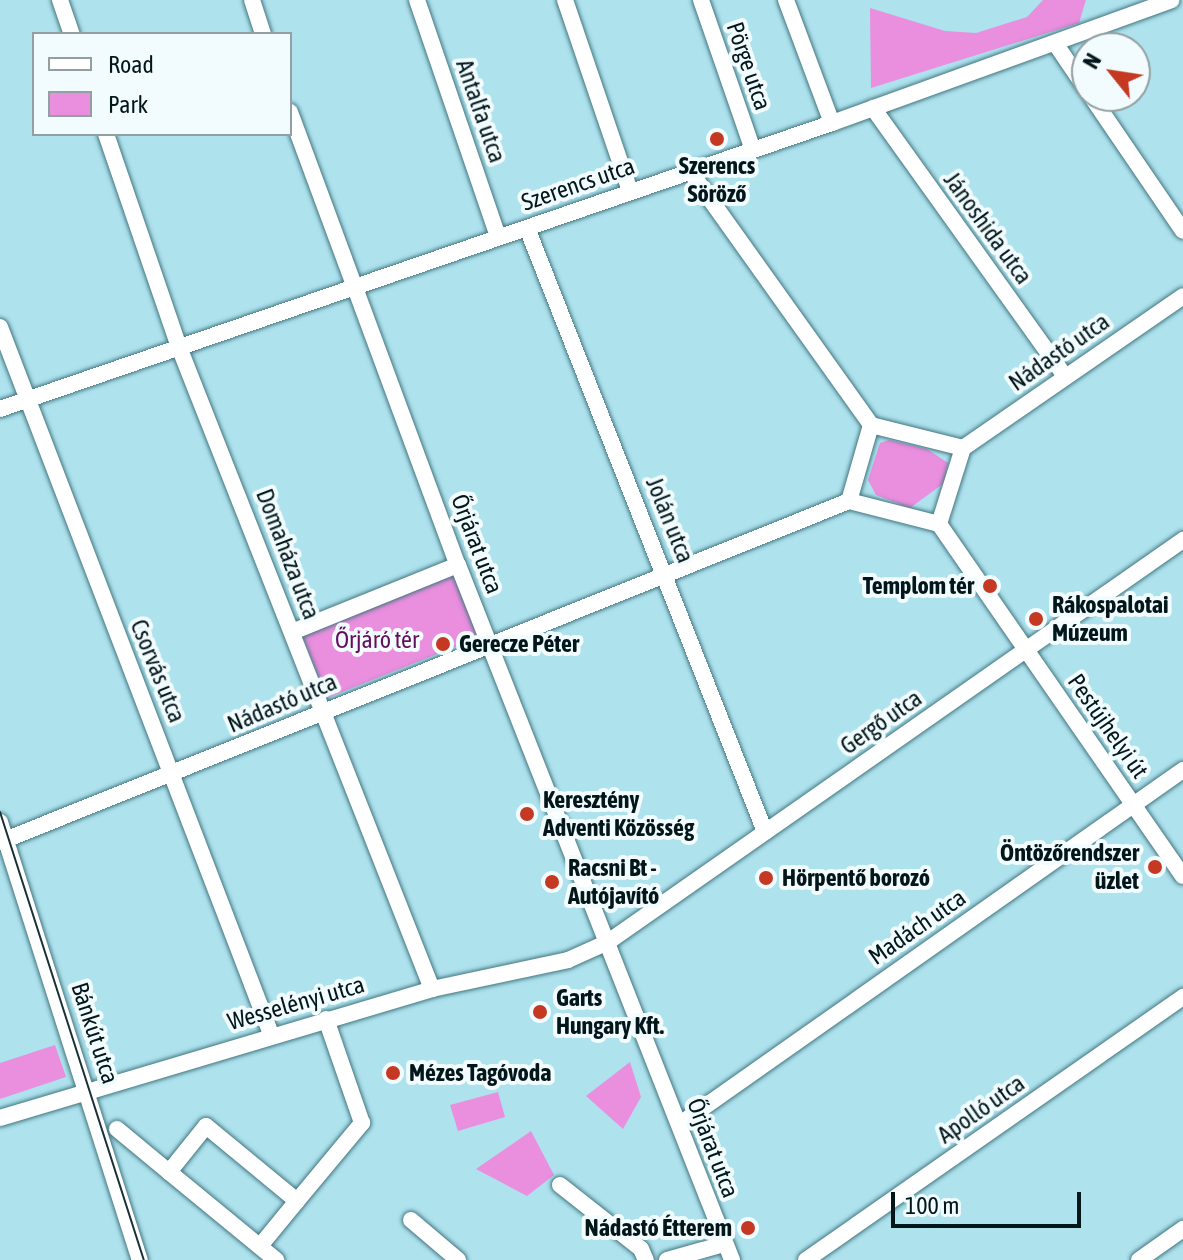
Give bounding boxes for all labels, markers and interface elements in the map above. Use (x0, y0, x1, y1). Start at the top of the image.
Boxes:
street label: Pörge utca (720, 18, 778, 114)
legend (32, 32, 292, 136)
north arrow (1071, 32, 1151, 112)
text: N (1077, 49, 1106, 73)
text: Road (108, 51, 154, 78)
street label: Antalfa utca (450, 56, 512, 166)
text: Park (108, 91, 148, 118)
marker: Szerencs Söröző (708, 130, 726, 148)
street label: Szerencs utca (518, 151, 638, 217)
place label: Szerencs Söröző (679, 152, 755, 208)
street label: Jánoshida utca (938, 166, 1038, 290)
street label: Nádastó utca (1003, 307, 1115, 397)
street label: Jolán utca (640, 473, 700, 567)
street label: Domaháza utca (250, 485, 326, 623)
street label: Őrjárat utca (445, 490, 509, 598)
place label: Templom tér (863, 572, 974, 600)
marker: Templom tér (981, 577, 999, 595)
place label: Rákospalotai Múzeum (1052, 591, 1169, 647)
marker: Rákospalotai Múzeum (1027, 610, 1045, 628)
street label: Csorvás utca (124, 615, 192, 727)
park label: Őrjáró tér (335, 626, 419, 654)
place label: Gerecze Péter (459, 630, 579, 658)
marker: Gerecze Péter (434, 635, 452, 653)
street label: Nádastó utca (223, 667, 341, 739)
street label: Pestújhelyi út (1062, 668, 1154, 784)
street label: Gergő utca (835, 684, 927, 760)
place label: Keresztény Adventi Közösség (543, 786, 694, 842)
marker: Keresztény Adventi Közösség (518, 805, 536, 823)
place label: Öntözőrendszer üzlet (1000, 839, 1139, 895)
place label: Racsni Bt - Autójavító (568, 854, 659, 910)
marker: Öntözőrendszer üzlet (1146, 858, 1164, 876)
place label: Hörpentő borozó (782, 864, 930, 892)
marker: Hörpentő borozó (757, 869, 775, 887)
marker: Racsni Bt - Autójavító (543, 873, 561, 891)
street label: Madách utca (863, 883, 971, 971)
street label: Wesselényi utca (224, 970, 368, 1036)
street label: Bánkút utca (65, 979, 125, 1087)
place label: Garts Hungary Kft. (556, 984, 664, 1040)
marker: Garts Hungary Kft. (531, 1003, 549, 1021)
place label: Mézes Tagóvoda (409, 1059, 551, 1087)
marker: Mézes Tagóvoda (384, 1064, 402, 1082)
street label: Apolló utca (932, 1069, 1030, 1149)
street label: Őrjárat utca (681, 1094, 745, 1202)
scale bar (895, 1176, 1085, 1226)
text: 100 m (905, 1192, 959, 1219)
place label: Nádastó Étterem (584, 1214, 732, 1242)
marker: Nádastó Étterem (739, 1219, 757, 1237)

